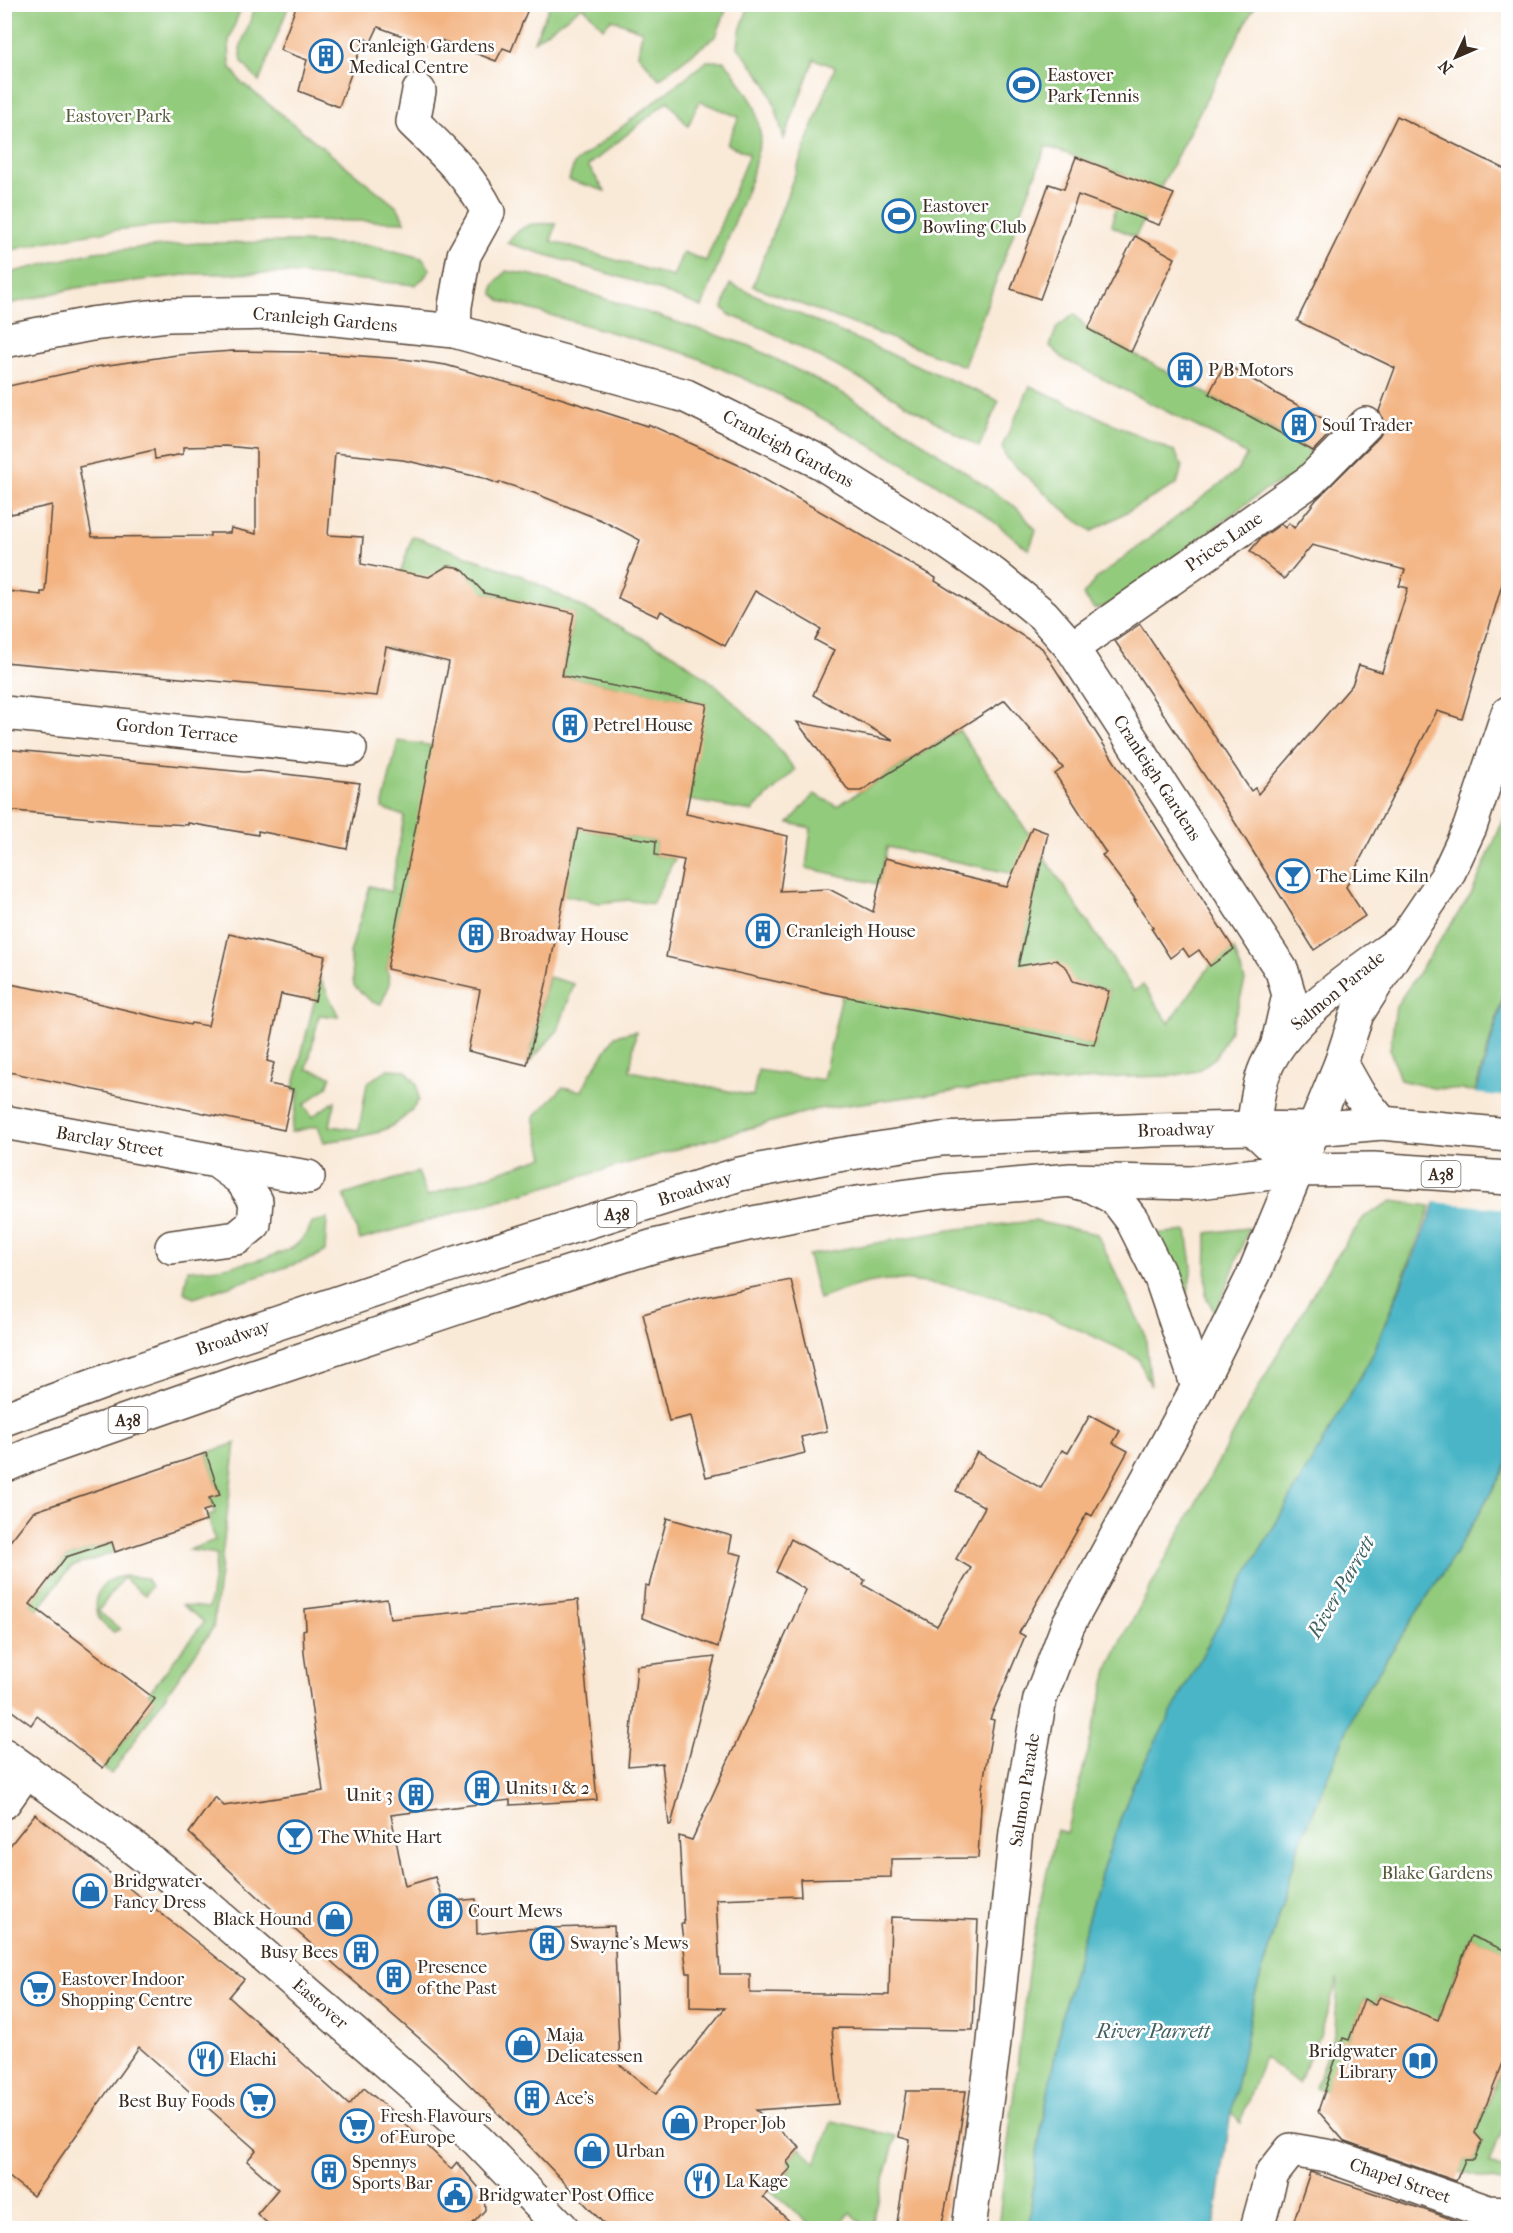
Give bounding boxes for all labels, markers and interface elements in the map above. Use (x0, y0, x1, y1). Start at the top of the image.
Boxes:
north arrow (1426, 27, 1486, 87)
place label: Cranleigh Gardens Medical Centre (349, 36, 495, 78)
building icon: Cranleigh Gardens Medical Centre (308, 38, 344, 74)
text: N (1434, 55, 1457, 78)
place label: Eastover Park Tennis (1047, 65, 1139, 107)
sports icon: Eastover Park Tennis (1006, 67, 1042, 103)
park label: Eastover Park (65, 106, 172, 127)
place label: Eastover Bowling Club (922, 196, 1026, 238)
sports icon: Eastover Bowling Club (881, 198, 917, 234)
street label: Cranleigh Gardens (252, 303, 399, 337)
building icon: P B Motors (1167, 352, 1203, 388)
place label: P B Motors (1208, 360, 1294, 381)
street label: Cranleigh Gardens (719, 406, 857, 493)
building icon: Soul Trader (1281, 407, 1317, 443)
place label: Soul Trader (1322, 415, 1413, 436)
street label: Prices Lane (1181, 508, 1267, 576)
building icon: Petrel House (552, 707, 588, 743)
street label: Cranleigh Gardens (1109, 711, 1206, 845)
street label: Gordon Terrace (115, 714, 239, 748)
place label: Petrel House (593, 715, 693, 736)
bar icon: The Lime Kiln (1275, 858, 1311, 894)
place label: The Lime Kiln (1316, 866, 1429, 887)
building icon: Cranleigh House (745, 913, 781, 949)
building icon: Broadway House (458, 917, 494, 953)
place label: Cranleigh House (786, 921, 916, 942)
place label: Broadway House (499, 925, 629, 946)
street label: Salmon Parade (1287, 947, 1389, 1035)
street label: Broadway (1137, 1118, 1216, 1142)
street label: Barclay Street (54, 1122, 166, 1162)
road number: A38 (1422, 1161, 1460, 1187)
street label: Broadway (655, 1167, 736, 1211)
road number: A38 (598, 1201, 636, 1227)
street label: Broadway (193, 1315, 274, 1360)
road number: A38 (108, 1407, 148, 1433)
water label: River Parrett (1302, 1530, 1380, 1644)
street label: Salmon Parade (1006, 1732, 1044, 1848)
building icon: Units 1 & 2 (464, 1770, 500, 1806)
building icon: Unit 3 (398, 1777, 434, 1813)
place label: Units 1 & 2 (505, 1778, 590, 1799)
place label: Unit 3 (346, 1785, 393, 1806)
bar icon: The White Hart (277, 1819, 313, 1855)
place label: The White Hart (318, 1827, 443, 1848)
park label: Blake Gardens (1381, 1863, 1493, 1884)
place label: Bridgwater Fancy Dress (113, 1871, 206, 1913)
shop icon: Bridgwater Fancy Dress (72, 1873, 108, 1909)
building icon: Court Mews (427, 1893, 463, 1929)
shop icon: Black Hound (317, 1901, 353, 1937)
place label: Court Mews (468, 1901, 563, 1922)
place label: Black Hound (213, 1909, 312, 1930)
building icon: Swayne's Mews (529, 1925, 565, 1961)
place label: Swayne's Mews (570, 1933, 689, 1954)
building icon: Busy Bees (343, 1934, 379, 1970)
place label: Busy Bees (260, 1942, 338, 1963)
place label: Presence of the Past (417, 1957, 498, 1999)
building icon: Presence of the Past (376, 1959, 412, 1995)
place label: Eastover Indoor Shopping Centre (61, 1969, 192, 2011)
supermarket icon: Eastover Indoor Shopping Centre (20, 1971, 56, 2007)
street label: Eastover (288, 1974, 352, 2034)
water label: River Parrett (1094, 2020, 1212, 2043)
place label: Maja Delicatessen (546, 2025, 644, 2067)
shop icon: Maja Delicatessen (505, 2027, 541, 2063)
restaurant icon: Elachi (188, 2041, 224, 2077)
place label: Bridgwater Library (1308, 2041, 1398, 2083)
library icon: Bridgwater Library (1402, 2043, 1438, 2079)
place label: Elachi (229, 2049, 277, 2070)
building icon: Ace's (514, 2080, 550, 2116)
supermarket icon: Best Buy Foods (240, 2083, 276, 2119)
place label: Ace's (554, 2088, 594, 2109)
place label: Best Buy Foods (118, 2091, 235, 2112)
shop icon: Proper Job (662, 2105, 698, 2141)
place label: Fresh Flavours of Europe (380, 2106, 492, 2148)
supermarket icon: Fresh Flavours of Europe (339, 2108, 375, 2144)
place label: Proper Job (703, 2113, 786, 2134)
shop icon: Urban (574, 2133, 610, 2169)
place label: Urban (615, 2141, 665, 2162)
place label: Spennys Sports Bar (352, 2152, 433, 2194)
building icon: Spennys Sports Bar (311, 2154, 347, 2190)
street label: Chapel Street (1347, 2154, 1454, 2208)
restaurant icon: La Kage (684, 2163, 720, 2199)
place label: La Kage (725, 2171, 788, 2192)
public building icon: Bridgwater Post Office (437, 2177, 473, 2213)
place label: Bridgwater Post Office (478, 2185, 654, 2206)

